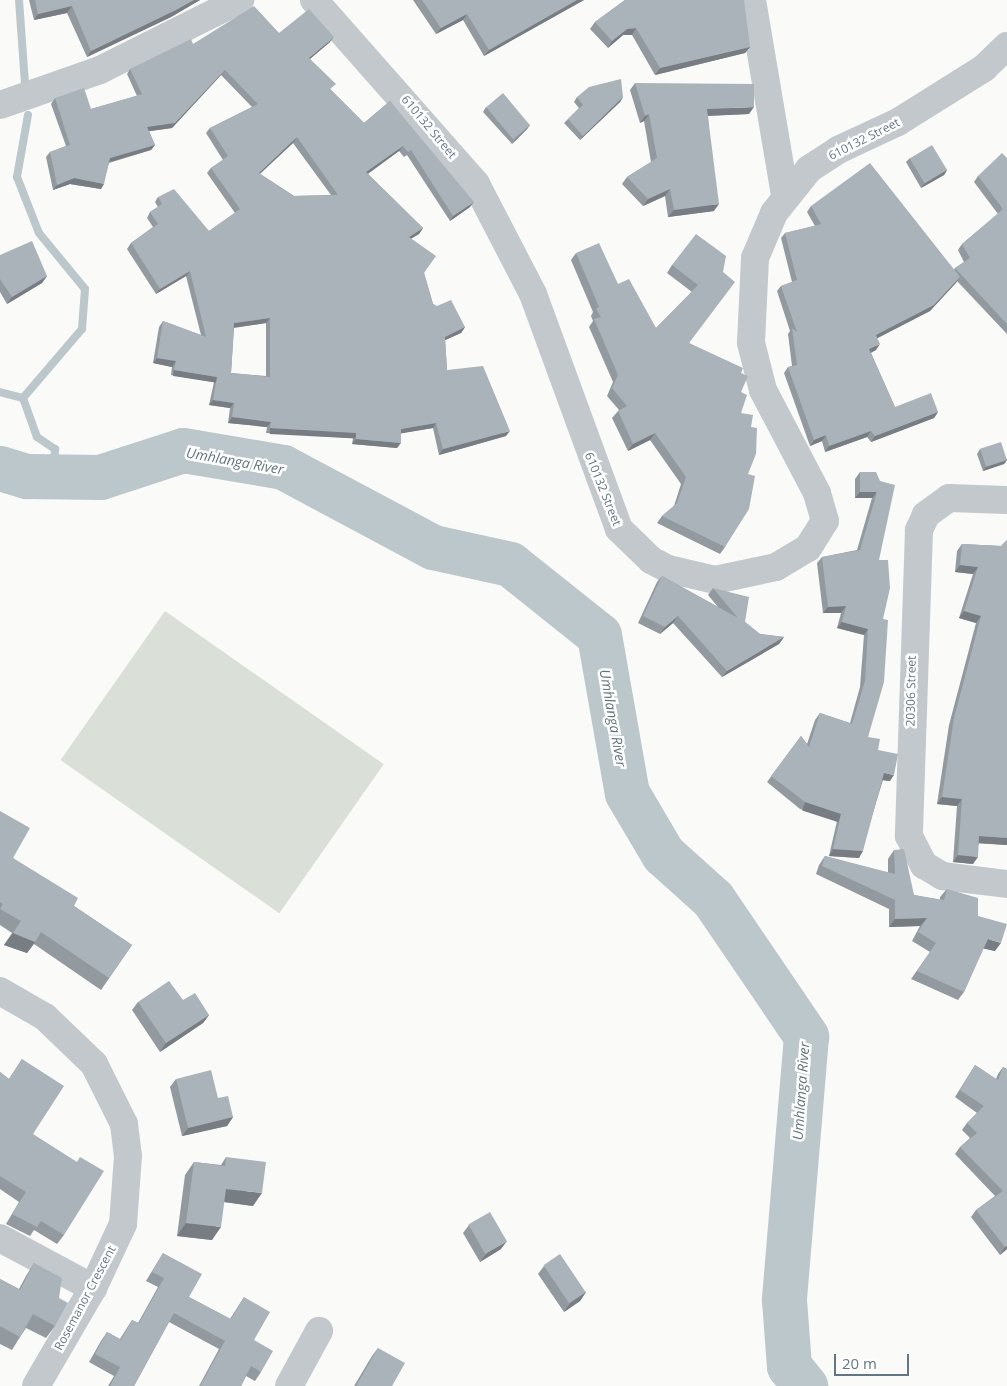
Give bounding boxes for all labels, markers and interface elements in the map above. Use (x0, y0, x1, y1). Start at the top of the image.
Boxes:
street label: 610132 Street (398, 93, 460, 161)
street label: 610132 Street (826, 115, 902, 163)
water label: Umhlanga River (185, 444, 285, 478)
street label: 610132 Street (582, 450, 624, 528)
street label: 20306 Street (903, 655, 919, 727)
water label: Umhlanga River (596, 668, 630, 768)
water label: Umhlanga River (789, 1041, 813, 1141)
street label: Rosemanor Crescent (51, 1243, 119, 1353)
scale bar (837, 1344, 912, 1376)
text: 20 m (842, 1353, 877, 1373)

